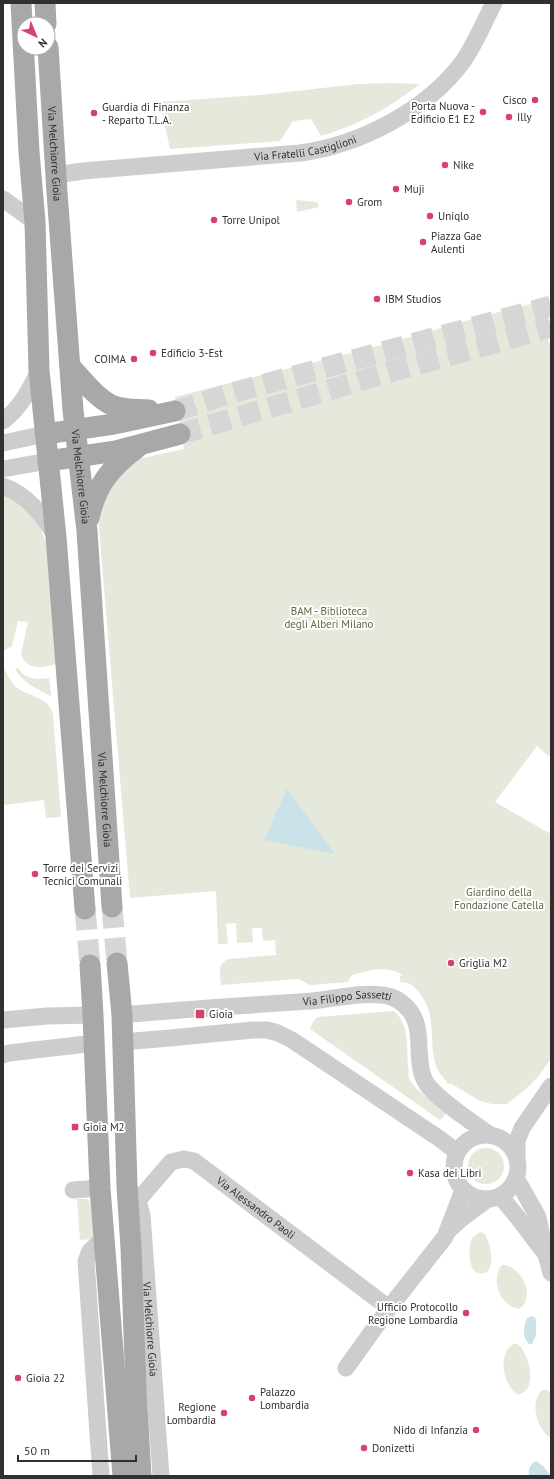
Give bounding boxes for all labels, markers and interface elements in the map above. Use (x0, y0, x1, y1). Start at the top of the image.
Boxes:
north arrow (16, 16, 56, 56)
text: N (35, 36, 50, 51)
place label: Cisco (503, 93, 527, 107)
marker: Cisco (530, 95, 540, 105)
place label: Porta Nuova - Edificio E1 E2 (411, 99, 475, 126)
place label: Guardia di Finanza - Reparto T.L.A. (102, 100, 189, 127)
street label: Via Melchiorre Gioia (45, 105, 65, 202)
marker: Porta Nuova - Edificio E1 E2 (478, 107, 488, 117)
marker: Guardia di Finanza - Reparto T.L.A. (89, 108, 99, 118)
place label: Illy (517, 110, 533, 124)
marker: Illy (504, 112, 514, 122)
street label: Via Fratelli Castiglioni (253, 132, 358, 164)
place label: Nike (453, 158, 474, 172)
marker: Nike (440, 160, 450, 170)
place label: Muji (404, 182, 425, 196)
marker: Muji (391, 184, 401, 194)
place label: Grom (357, 195, 382, 209)
marker: Grom (344, 197, 354, 207)
place label: Uniqlo (438, 209, 469, 223)
marker: Uniqlo (425, 211, 435, 221)
place label: Torre Unipol (222, 213, 281, 227)
marker: Torre Unipol (209, 215, 219, 225)
place label: Piazza Gae Aulenti (431, 229, 482, 256)
marker: Piazza Gae Aulenti (418, 237, 428, 247)
place label: IBM Studios (385, 292, 442, 306)
marker: IBM Studios (372, 294, 382, 304)
place label: Edificio 3-Est (161, 346, 223, 360)
marker: Edificio 3-Est (148, 348, 158, 358)
place label: COIMA (94, 352, 127, 366)
marker: COIMA (129, 354, 139, 364)
street label: Via Melchiorre Gioia (68, 428, 93, 525)
park label: BAM - Biblioteca degli Alberi Milano (284, 604, 374, 631)
street label: Via Melchiorre Gioia (95, 751, 115, 848)
place label: Torre dei Servizi Tecnici Comunali (43, 861, 122, 888)
marker: Torre dei Servizi Tecnici Comunali (30, 869, 40, 879)
park label: Giardino della Fondazione Catella (454, 885, 544, 912)
place label: Griglia M2 (459, 956, 508, 970)
marker: Griglia M2 (446, 958, 456, 968)
street label: Via Filippo Sassetti (301, 987, 394, 1009)
place label: Gioia (209, 1007, 233, 1021)
marker: Gioia (194, 1008, 206, 1020)
place label: Gioia M2 (83, 1120, 125, 1134)
marker: Gioia M2 (70, 1122, 80, 1132)
place label: Kasa dei Libri (418, 1166, 482, 1180)
marker: Kasa dei Libri (405, 1168, 415, 1178)
street label: Via Alessandro Paoli (213, 1173, 298, 1242)
street label: Via Melchiorre Gioia (140, 1280, 161, 1377)
place label: Ufficio Protocollo Regione Lombardia (368, 1300, 458, 1327)
marker: Ufficio Protocollo Regione Lombardia (461, 1308, 471, 1318)
place label: Gioia 22 (26, 1371, 65, 1385)
marker: Gioia 22 (13, 1373, 23, 1383)
place label: Palazzo Lombardia (260, 1385, 309, 1412)
marker: Palazzo Lombardia (247, 1393, 257, 1403)
place label: Regione Lombardia (167, 1400, 216, 1427)
marker: Regione Lombardia (219, 1408, 229, 1418)
place label: Nido di Infanzia (394, 1423, 468, 1437)
marker: Nido di Infanzia (471, 1425, 481, 1435)
scale bar (18, 1437, 136, 1463)
place label: Donizetti (372, 1441, 415, 1455)
text: 50 m (24, 1443, 50, 1458)
marker: Donizetti (359, 1443, 369, 1453)

